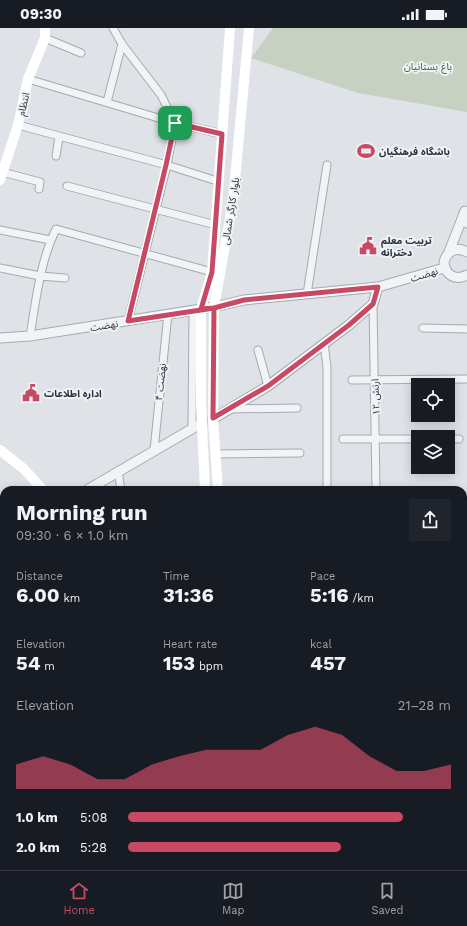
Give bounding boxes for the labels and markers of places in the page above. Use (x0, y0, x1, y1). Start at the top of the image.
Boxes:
pin (158, 106, 192, 140)
sports icon: باشگاه فرهنگیان (356, 141, 376, 161)
place label: باشگاه فرهنگیان (379, 146, 450, 158)
place label: تربیت معلم دخترانه (381, 235, 432, 259)
public building icon: تربیت معلم دخترانه (358, 236, 378, 256)
public building icon: اداره اطلاعات (21, 383, 41, 403)
place label: اداره اطلاعات (44, 388, 102, 400)

